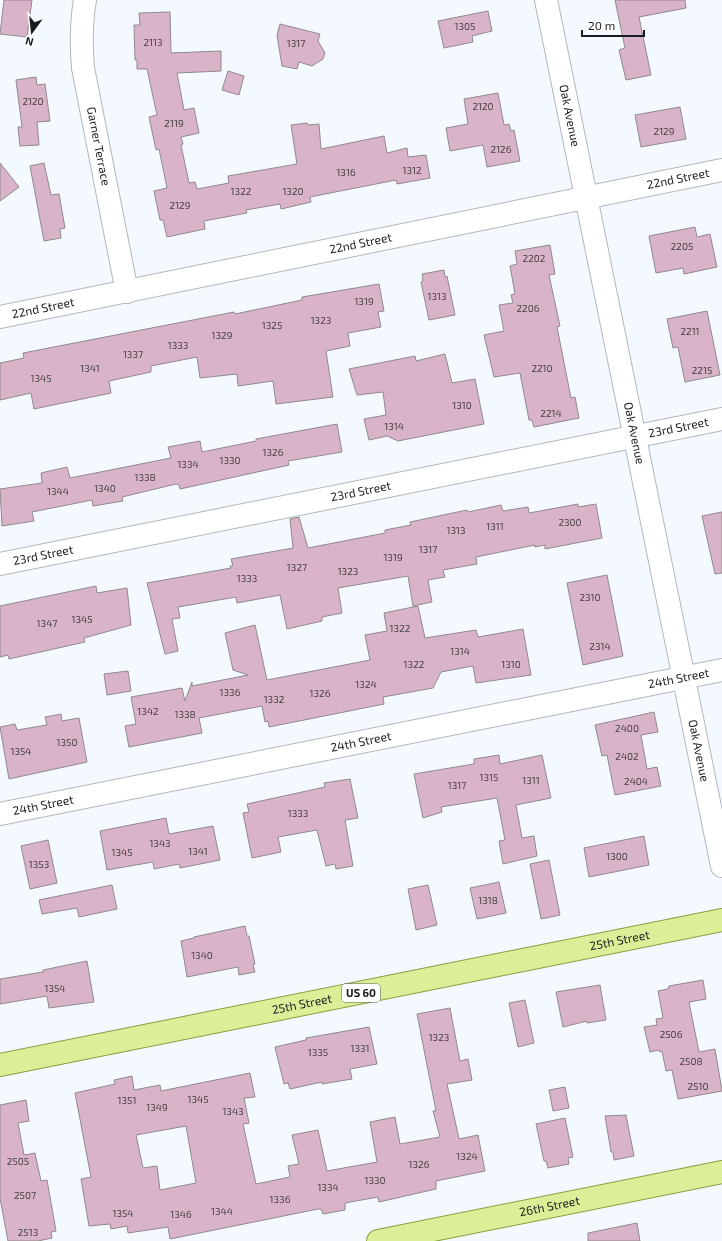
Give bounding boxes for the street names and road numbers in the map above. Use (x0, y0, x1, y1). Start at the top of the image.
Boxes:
street label: Oak Avenue (557, 83, 584, 148)
street label: Garner Terrace (85, 106, 114, 187)
street label: 22nd Street (645, 165, 711, 191)
street label: 22nd Street (328, 229, 393, 256)
street label: 22nd Street (10, 294, 76, 320)
street label: Oak Avenue (622, 401, 648, 465)
street label: 23rd Street (647, 414, 710, 440)
street label: 23rd Street (329, 478, 392, 503)
street label: 23rd Street (12, 541, 75, 567)
street label: 24th Street (647, 665, 711, 691)
street label: Oak Avenue (686, 718, 713, 783)
street label: 24th Street (329, 728, 393, 754)
street label: 24th Street (11, 791, 75, 817)
street label: 25th Street (588, 927, 651, 952)
road number: US 60 (342, 984, 380, 1002)
street label: 25th Street (271, 990, 333, 1016)
street label: 26th Street (518, 1193, 581, 1218)

